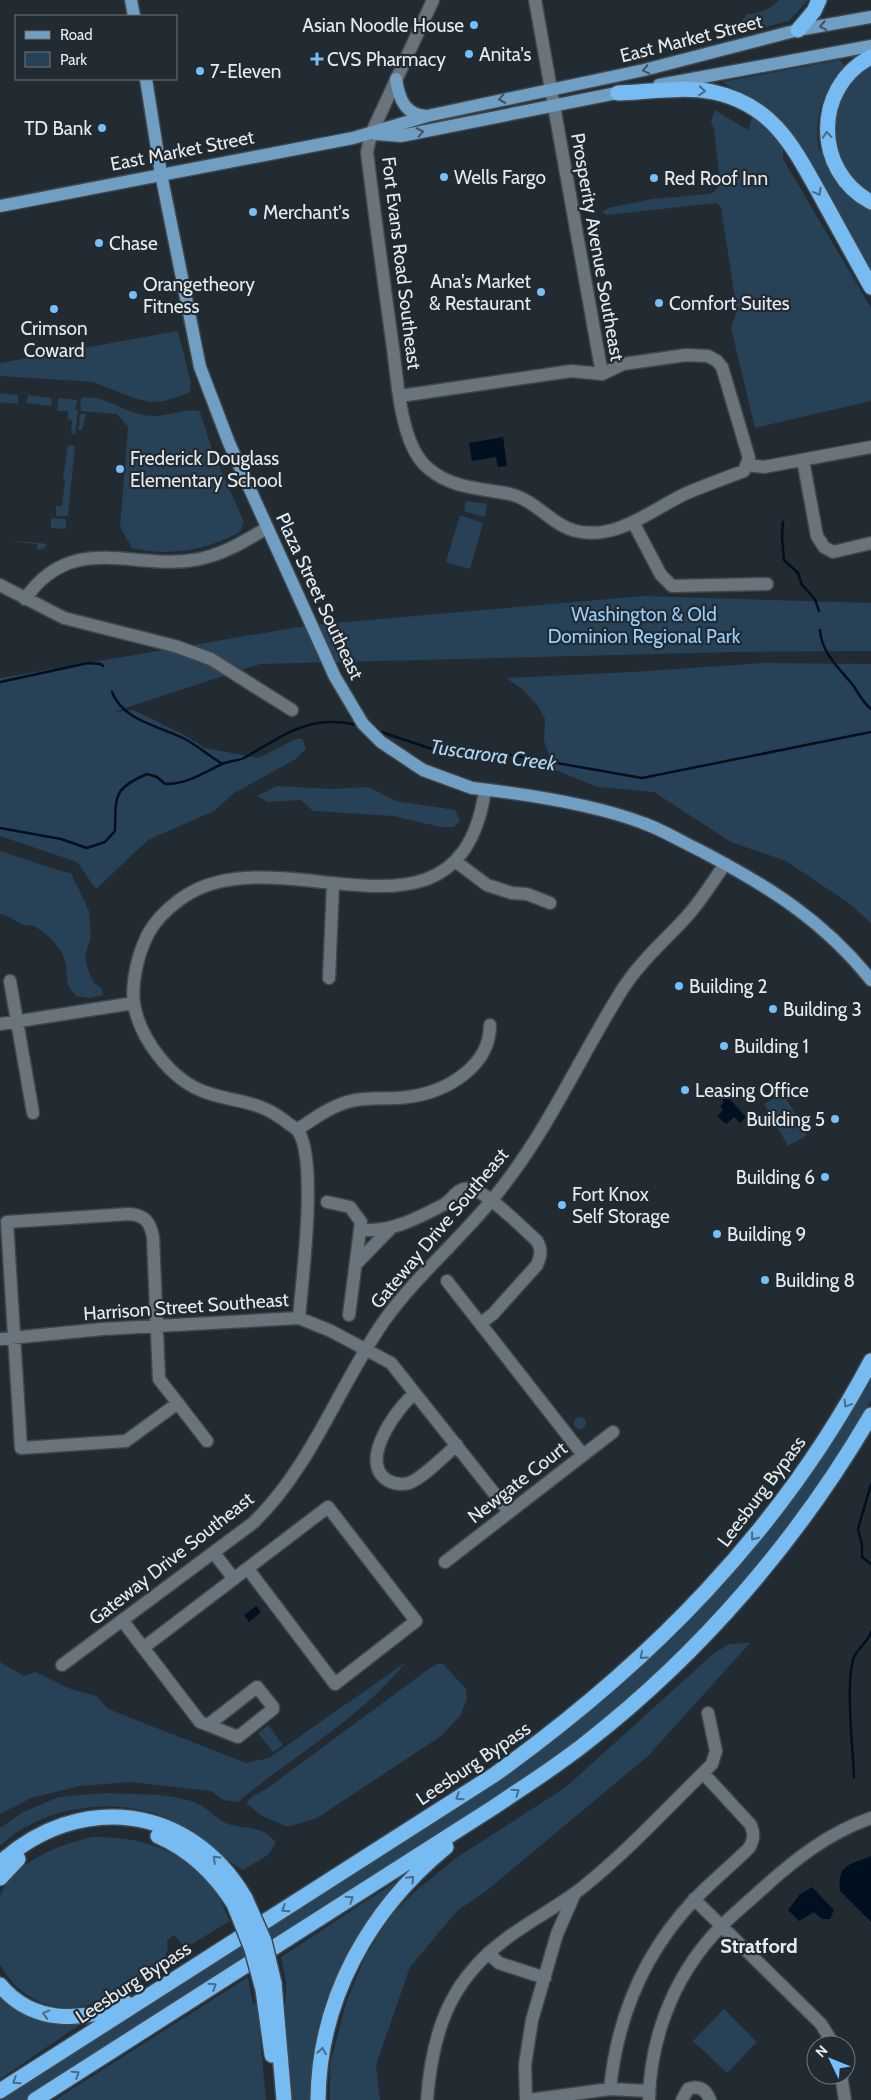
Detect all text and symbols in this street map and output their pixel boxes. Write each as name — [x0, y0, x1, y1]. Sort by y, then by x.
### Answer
street label: East Market Street — [618, 10, 765, 67]
place label: Asian Noodle House — [302, 14, 464, 37]
legend — [15, 15, 178, 80]
marker: Asian Noodle House — [468, 19, 480, 31]
one-way arrow — [819, 20, 827, 30]
text: Road — [60, 26, 93, 44]
place label: Anita's — [479, 43, 531, 66]
place label: CVS Pharmacy — [327, 48, 446, 71]
marker: Anita's — [463, 48, 475, 60]
text: Park — [60, 51, 87, 69]
marker: CVS Pharmacy — [311, 53, 323, 65]
place label: 7-Eleven — [210, 60, 281, 83]
one-way arrow — [641, 64, 650, 75]
marker: 7-Eleven — [194, 65, 206, 77]
one-way arrow — [698, 85, 706, 96]
one-way arrow — [498, 93, 507, 104]
place label: TD Bank — [24, 117, 92, 140]
marker: TD Bank — [96, 122, 108, 134]
street label: East Market Street — [108, 125, 257, 176]
one-way arrow — [415, 128, 424, 138]
street label: Prosperity Avenue Southeast — [566, 131, 629, 364]
one-way arrow — [822, 131, 833, 139]
street label: Fort Evans Road Southeast — [377, 155, 426, 371]
place label: Wells Fargo — [454, 166, 546, 189]
place label: Red Roof Inn — [664, 167, 768, 190]
marker: Wells Fargo — [438, 171, 450, 183]
marker: Red Roof Inn — [648, 172, 660, 184]
one-way arrow — [812, 186, 822, 195]
place label: Merchant's — [263, 201, 350, 224]
marker: Merchant's — [247, 206, 259, 218]
place label: Chase — [109, 232, 158, 255]
marker: Chase — [93, 237, 105, 249]
place label: Ana's Market & Restaurant — [429, 270, 532, 315]
place label: Orangetheory Fitness — [143, 273, 255, 318]
marker: Ana's Market & Restaurant — [535, 286, 547, 298]
marker: Orangetheory Fitness — [127, 289, 139, 301]
place label: Comfort Suites — [669, 292, 790, 315]
marker: Comfort Suites — [653, 297, 665, 309]
marker: Crimson Coward — [48, 303, 60, 315]
place label: Crimson Coward — [20, 317, 88, 362]
place label: Frederick Douglass Elementary School — [130, 447, 283, 492]
marker: Frederick Douglass Elementary School — [114, 463, 126, 475]
street label: Plaza Street Southeast — [271, 509, 368, 684]
park label: Washington & Old Dominion Regional Park — [548, 603, 741, 648]
water label: Tuscarora Creek — [428, 734, 559, 776]
place label: Building 2 — [689, 975, 768, 998]
marker: Building 2 — [673, 980, 685, 992]
place label: Building 3 — [783, 998, 862, 1021]
marker: Building 3 — [767, 1003, 779, 1015]
place label: Building 1 — [734, 1035, 809, 1058]
marker: Building 1 — [718, 1040, 730, 1052]
place label: Leasing Office — [695, 1079, 809, 1102]
marker: Leasing Office — [679, 1084, 691, 1096]
place label: Building 5 — [746, 1108, 825, 1131]
marker: Building 5 — [829, 1113, 841, 1125]
street label: Gateway Drive Southeast — [366, 1143, 514, 1313]
place label: Building 6 — [736, 1166, 815, 1189]
marker: Building 6 — [819, 1171, 831, 1183]
place label: Fort Knox Self Storage — [572, 1183, 670, 1228]
marker: Fort Knox Self Storage — [556, 1199, 568, 1211]
place label: Building 9 — [727, 1223, 806, 1246]
marker: Building 9 — [711, 1228, 723, 1240]
place label: Building 8 — [775, 1269, 855, 1292]
marker: Building 8 — [759, 1274, 771, 1286]
street label: Harrison Street Southeast — [82, 1288, 290, 1325]
one-way arrow — [843, 1398, 853, 1407]
street label: Leesburg Bypass — [712, 1431, 811, 1551]
street label: Newgate Court — [463, 1436, 572, 1528]
street label: Gateway Drive Southeast — [85, 1487, 259, 1630]
one-way arrow — [751, 1531, 759, 1540]
one-way arrow — [640, 1650, 649, 1659]
street label: Leesburg Bypass — [412, 1717, 535, 1810]
one-way arrow — [510, 1789, 520, 1798]
one-way arrow — [456, 1791, 465, 1801]
one-way arrow — [212, 1856, 221, 1865]
one-way arrow — [405, 1876, 414, 1885]
one-way arrow — [344, 1895, 353, 1905]
one-way arrow — [281, 1903, 291, 1912]
district label: Stratford — [720, 1934, 798, 1958]
street label: Leesburg Bypass — [71, 1937, 195, 2028]
one-way arrow — [207, 1983, 216, 1993]
one-way arrow — [43, 2010, 51, 2020]
north arrow — [806, 2035, 856, 2085]
text: N — [812, 2041, 831, 2061]
one-way arrow — [316, 2047, 326, 2056]
one-way arrow — [71, 2070, 80, 2080]
one-way arrow — [12, 2075, 21, 2085]

